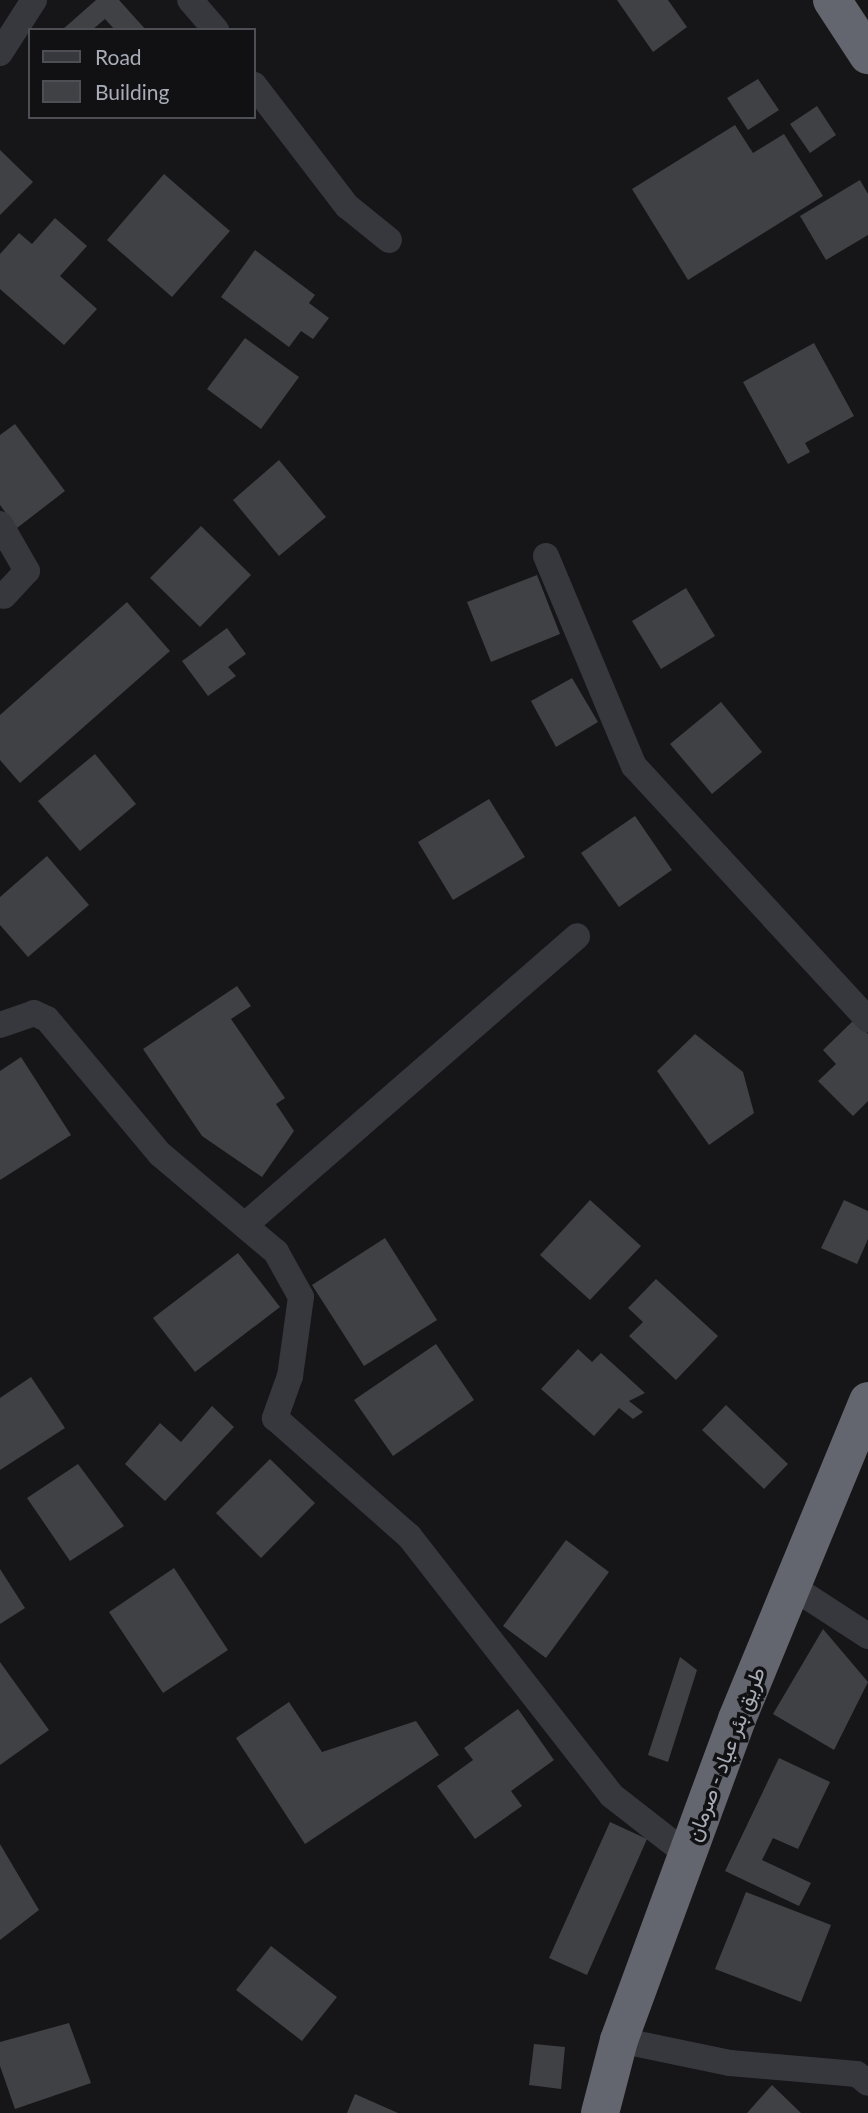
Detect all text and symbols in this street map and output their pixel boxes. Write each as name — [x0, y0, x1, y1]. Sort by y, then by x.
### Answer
legend — [28, 28, 256, 119]
text: Road — [95, 44, 142, 69]
text: Building — [95, 79, 170, 104]
street label: طريق بئر عياد - صرمان — [680, 1663, 770, 1845]

